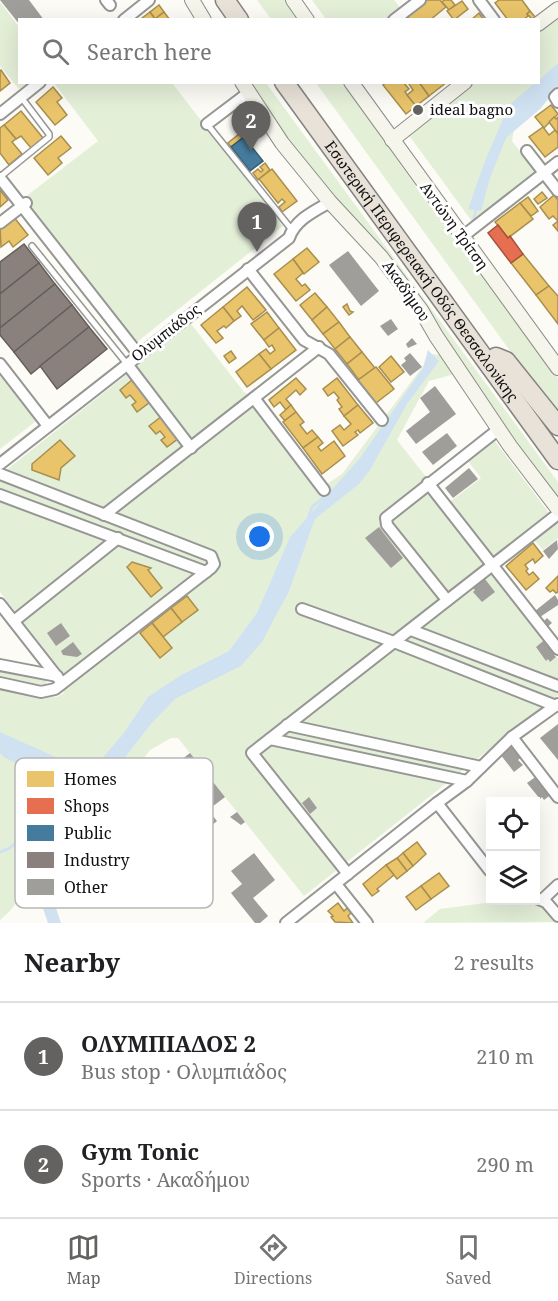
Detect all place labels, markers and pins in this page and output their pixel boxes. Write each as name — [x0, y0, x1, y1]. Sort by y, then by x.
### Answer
place label: ideal bagno — [430, 99, 513, 119]
pin: 2 — [232, 102, 270, 151]
marker: ideal bagno — [411, 103, 425, 117]
pin: 1 — [238, 202, 276, 252]

